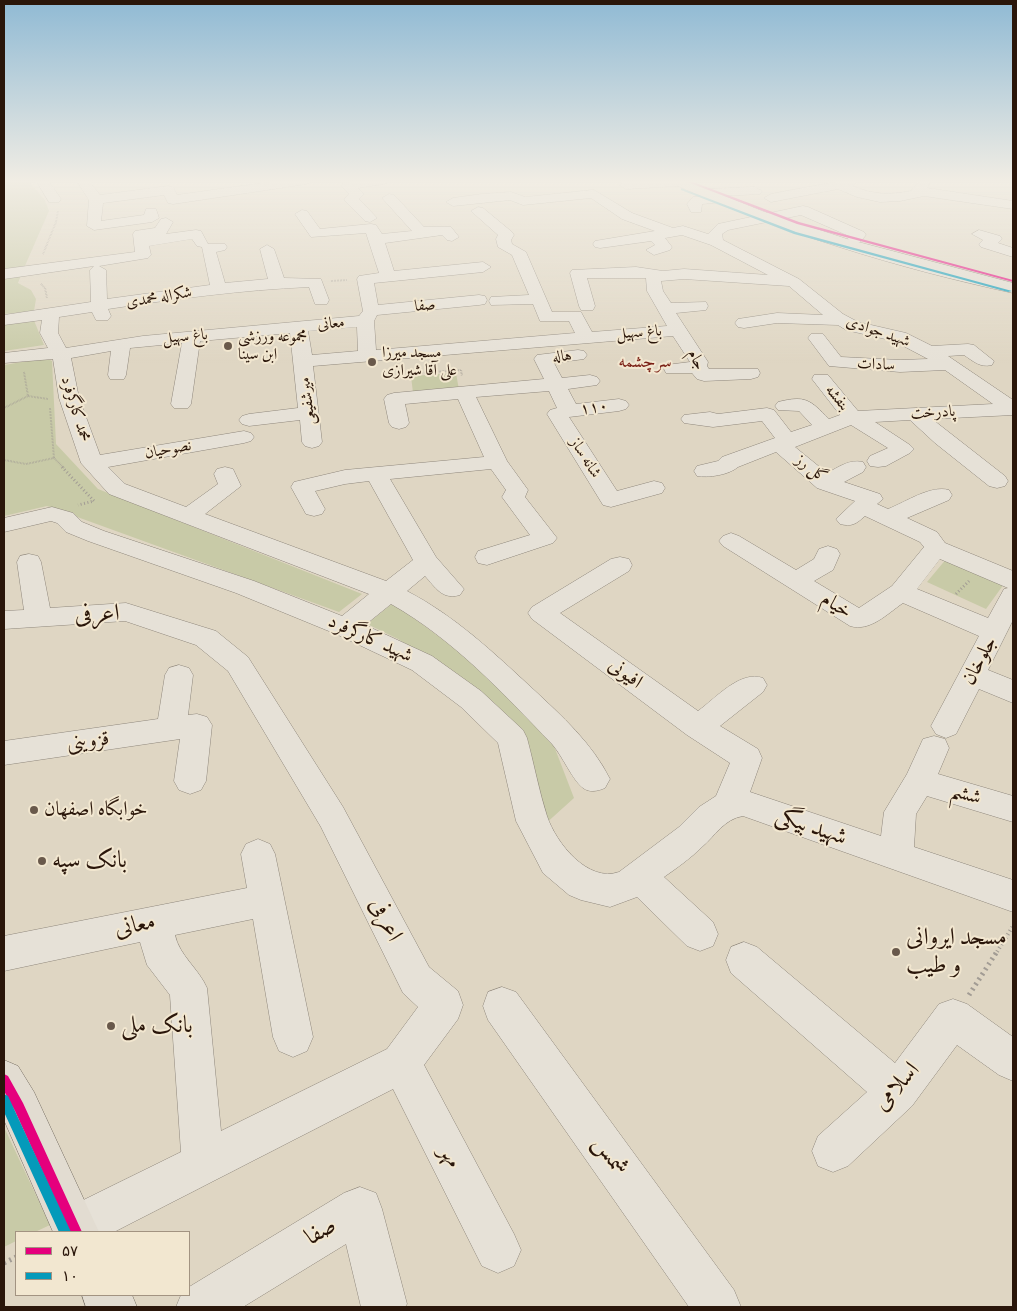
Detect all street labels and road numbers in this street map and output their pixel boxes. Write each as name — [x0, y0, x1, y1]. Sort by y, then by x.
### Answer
street label: شکراله محمدی — [125, 283, 193, 313]
street label: صفا — [414, 295, 436, 317]
street label: شهید جوادی — [843, 312, 913, 352]
street label: معانی — [316, 313, 346, 335]
street label: باغ سهیل — [616, 322, 662, 344]
street label: باغ سهیل — [161, 325, 209, 349]
street label: هاله — [551, 346, 573, 368]
street label: جام — [683, 346, 709, 374]
street label: سادات — [856, 354, 896, 376]
street label: محمد کارگرفرد — [56, 374, 94, 444]
street label: میرشفیعی — [296, 376, 320, 426]
street label: بنفشه — [821, 381, 853, 415]
street label: ۱۱۰ — [579, 397, 609, 419]
street label: پادرخت — [910, 402, 956, 424]
street label: شانه ساز — [565, 434, 605, 482]
street label: نصوحیان — [143, 436, 193, 464]
street label: گل رز — [791, 451, 831, 487]
street label: خیام — [816, 587, 856, 625]
street label: اعرفی — [74, 599, 120, 631]
street label: شهید کارگرفرد — [324, 610, 416, 668]
street label: جلوخان — [957, 633, 1003, 689]
street label: افیونی — [603, 654, 647, 694]
street label: قزوینی — [65, 727, 111, 757]
street label: ششم — [948, 779, 984, 811]
street label: شهید بیگی — [771, 801, 851, 853]
street label: اعرفی — [362, 893, 408, 947]
street label: معانی — [112, 908, 158, 944]
street label: اسلامی — [868, 1057, 926, 1117]
street label: شمس — [586, 1130, 634, 1182]
street label: مهر — [432, 1141, 468, 1173]
street label: صفا — [300, 1211, 342, 1253]

